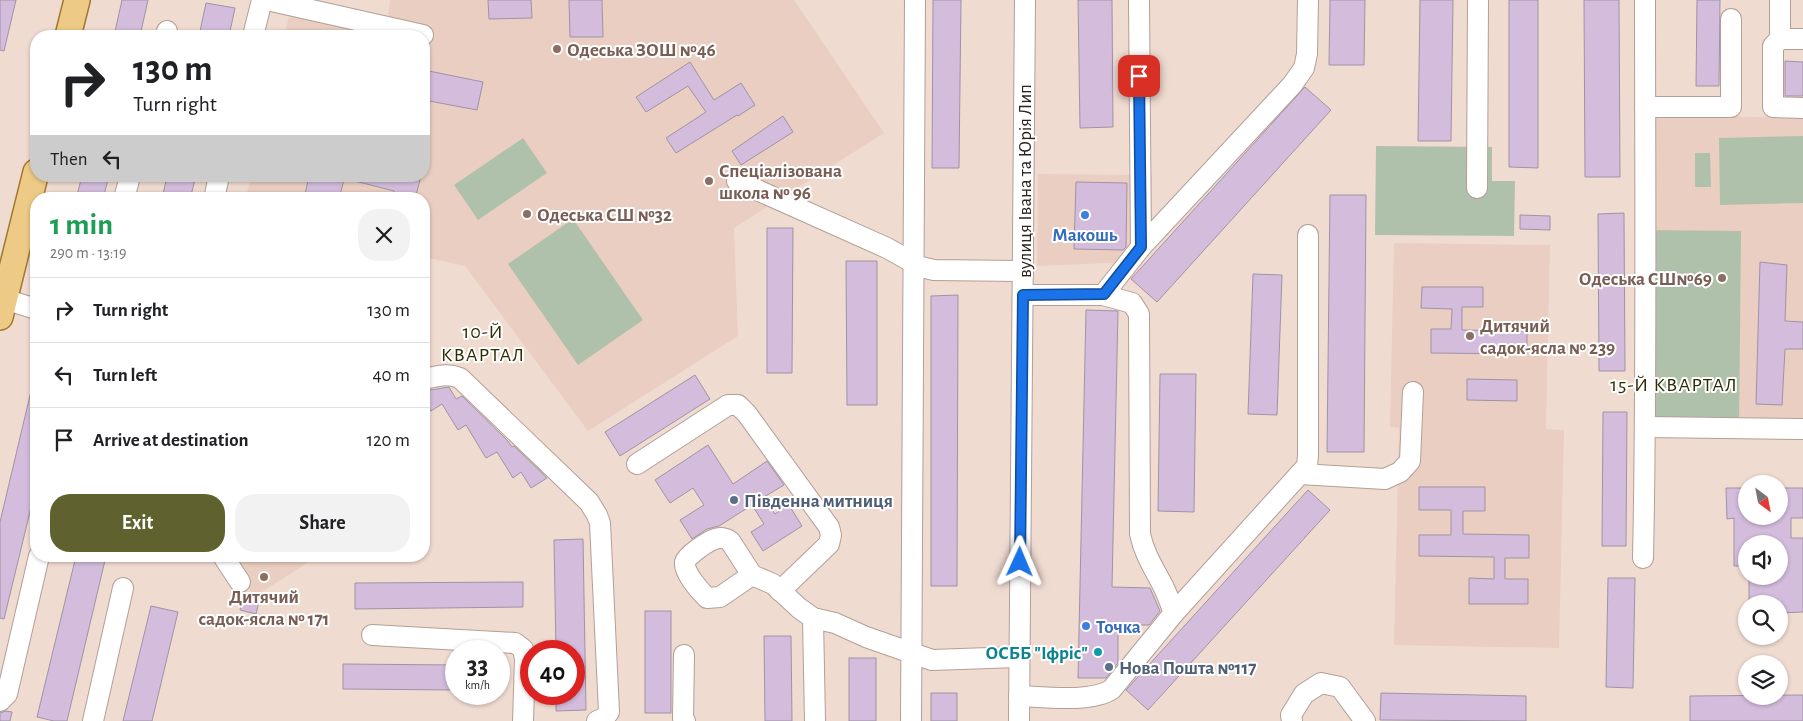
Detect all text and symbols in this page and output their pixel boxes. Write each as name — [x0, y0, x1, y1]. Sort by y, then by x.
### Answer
place label: Одеська ЗОШ №46 — [567, 41, 716, 60]
marker: Одеська ЗОШ №46 — [551, 43, 563, 55]
icon: right — [50, 50, 115, 115]
text: 130 m — [133, 52, 212, 87]
pin — [1118, 55, 1160, 97]
icon: arrive — [1125, 62, 1153, 90]
street label: вулиця Івана та Юрія Лип — [1016, 84, 1035, 278]
text: Turn right — [133, 93, 217, 115]
icon: left — [98, 145, 126, 173]
text: Then — [50, 150, 88, 169]
place label: Спеціалізована школа № 96 — [719, 162, 842, 203]
marker: Спеціалізована школа № 96 — [703, 175, 715, 187]
place label: Одеська СШ №32 — [537, 206, 672, 225]
marker: Одеська СШ №32 — [521, 208, 533, 220]
button: close — [358, 209, 410, 261]
marker: Макошь — [1079, 209, 1091, 221]
text: 1 min — [50, 210, 113, 240]
place label: Макошь — [1052, 226, 1118, 245]
text: 290 m · 13:19 — [50, 245, 126, 261]
place label: Одеська СШ№69 — [1579, 270, 1712, 289]
marker: Одеська СШ№69 — [1716, 272, 1728, 284]
icon: right — [50, 296, 78, 324]
text: Turn right — [93, 301, 168, 320]
text: 130 m — [367, 301, 410, 320]
place label: Дитячий садок-ясла № 239 — [1480, 317, 1615, 358]
district label: 10-Й КВАРТАЛ — [441, 322, 525, 365]
marker: Дитячий садок-ясла № 239 — [1464, 330, 1476, 342]
icon: left — [50, 361, 78, 389]
text: Turn left — [93, 366, 157, 385]
text: 40 m — [372, 366, 410, 385]
district label: 15-Й КВАРТАЛ — [1610, 375, 1738, 395]
icon: arrive — [50, 426, 78, 454]
text: Arrive at destination — [93, 431, 249, 450]
text: 120 m — [366, 431, 410, 450]
north arrow — [1738, 475, 1788, 525]
map controls — [1738, 475, 1788, 705]
place label: Південна митниця — [744, 492, 893, 511]
button: Exit — [50, 494, 225, 552]
button: Share — [235, 494, 410, 552]
marker: Південна митниця — [728, 494, 740, 506]
position arrow — [993, 535, 1045, 587]
button: sound — [1738, 535, 1788, 585]
marker: Дитячий садок-ясла № 171 — [258, 571, 270, 583]
place label: Дитячий садок-ясла № 171 — [199, 588, 329, 629]
button: search — [1738, 595, 1788, 645]
place label: Точка — [1096, 618, 1141, 637]
marker: Точка — [1080, 620, 1092, 632]
speed limit sign: 40 — [520, 640, 585, 705]
place label: ОСББ "Іфріс" — [985, 644, 1088, 663]
marker: ОСББ "Іфріс" — [1092, 646, 1104, 658]
text: 33 — [467, 654, 488, 679]
button: layers — [1738, 655, 1788, 705]
place label: Нова Пошта №117 — [1119, 659, 1256, 678]
marker: Нова Пошта №117 — [1103, 661, 1115, 673]
text: km/h — [465, 679, 490, 691]

